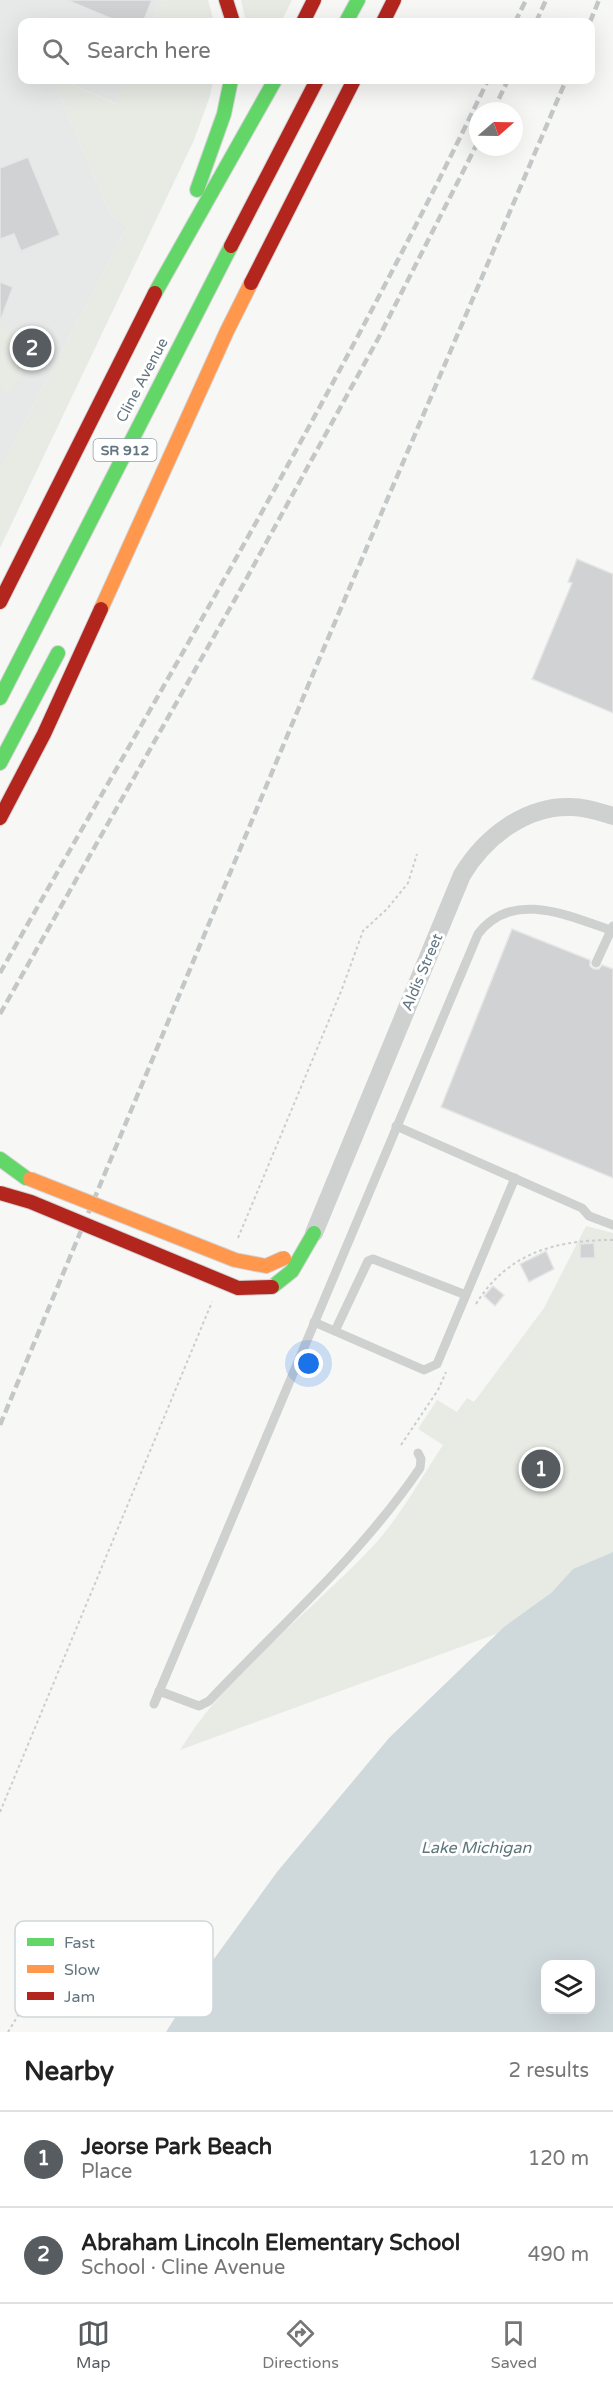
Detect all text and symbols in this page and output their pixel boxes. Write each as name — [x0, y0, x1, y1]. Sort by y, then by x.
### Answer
search box — [18, 18, 595, 84]
icon: search — [39, 35, 72, 68]
text: Search here — [87, 38, 211, 64]
north arrow — [469, 102, 523, 156]
pin: 2 — [12, 326, 51, 370]
street label: Cline Avenue — [112, 335, 172, 425]
road number: SR 912 — [94, 439, 156, 461]
street label: Aldis Street — [398, 930, 446, 1013]
your location — [294, 1349, 323, 1378]
pin: 1 — [522, 1446, 560, 1492]
water label: Lake Michigan — [421, 1838, 532, 1858]
legend — [15, 1921, 213, 2017]
text: Fast — [64, 1933, 95, 1953]
text: Slow — [64, 1960, 100, 1980]
map controls — [541, 1960, 595, 2014]
button: layers — [541, 1960, 595, 2014]
text: Jam — [64, 1987, 95, 2007]
text: Nearby — [24, 2056, 114, 2087]
text: 2 results — [509, 2059, 589, 2083]
text: Jeorse Park Beach — [81, 2134, 272, 2160]
text: 1 — [37, 2147, 50, 2171]
text: 120 m — [528, 2147, 589, 2171]
text: Place — [81, 2160, 132, 2184]
text: Abraham Lincoln Elementary School — [81, 2230, 460, 2256]
text: 2 — [37, 2243, 50, 2267]
text: 490 m — [528, 2243, 589, 2267]
text: School · Cline Avenue — [81, 2256, 285, 2280]
tab: Map — [76, 2317, 110, 2373]
tab: Directions — [262, 2317, 339, 2373]
tab: Saved — [491, 2317, 537, 2373]

